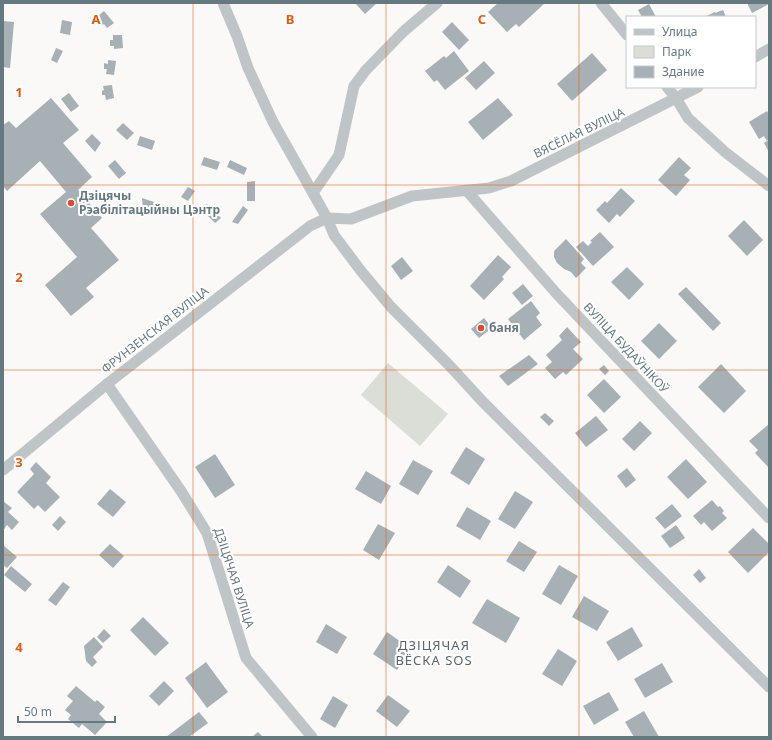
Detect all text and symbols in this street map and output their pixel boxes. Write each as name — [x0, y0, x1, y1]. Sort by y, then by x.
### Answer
text: A — [92, 10, 101, 28]
text: B — [286, 10, 294, 28]
text: C — [478, 10, 486, 28]
legend — [626, 16, 756, 88]
text: Улица — [662, 23, 697, 40]
text: Парк — [662, 43, 692, 60]
text: Здание — [662, 63, 705, 80]
text: 1 — [15, 83, 23, 101]
street label: ВЯСЁЛАЯ ВУЛІЦА — [531, 103, 627, 162]
place label: Дзіцячы Рэабілітацыйны Цэнтр — [79, 187, 220, 218]
marker: Дзіцячы Рэабілітацыйны Цэнтр — [66, 198, 76, 208]
text: 2 — [15, 268, 23, 286]
street label: ФРУНЗЕНСКАЯ ВУЛІЦА — [98, 282, 212, 377]
street label: ВУЛІЦА БУДАЎНІКОЎ — [580, 299, 673, 397]
place label: баня — [489, 319, 519, 336]
marker: баня — [476, 323, 486, 333]
text: 3 — [15, 453, 23, 471]
street label: ДЗІЦЯЧАЯ ВУЛІЦА — [210, 525, 259, 631]
district label: ДЗІЦЯЧАЯ ВЁСКА SOS — [395, 636, 473, 669]
text: 4 — [15, 638, 23, 656]
scale bar — [18, 698, 115, 724]
text: 50 m — [24, 703, 52, 720]

